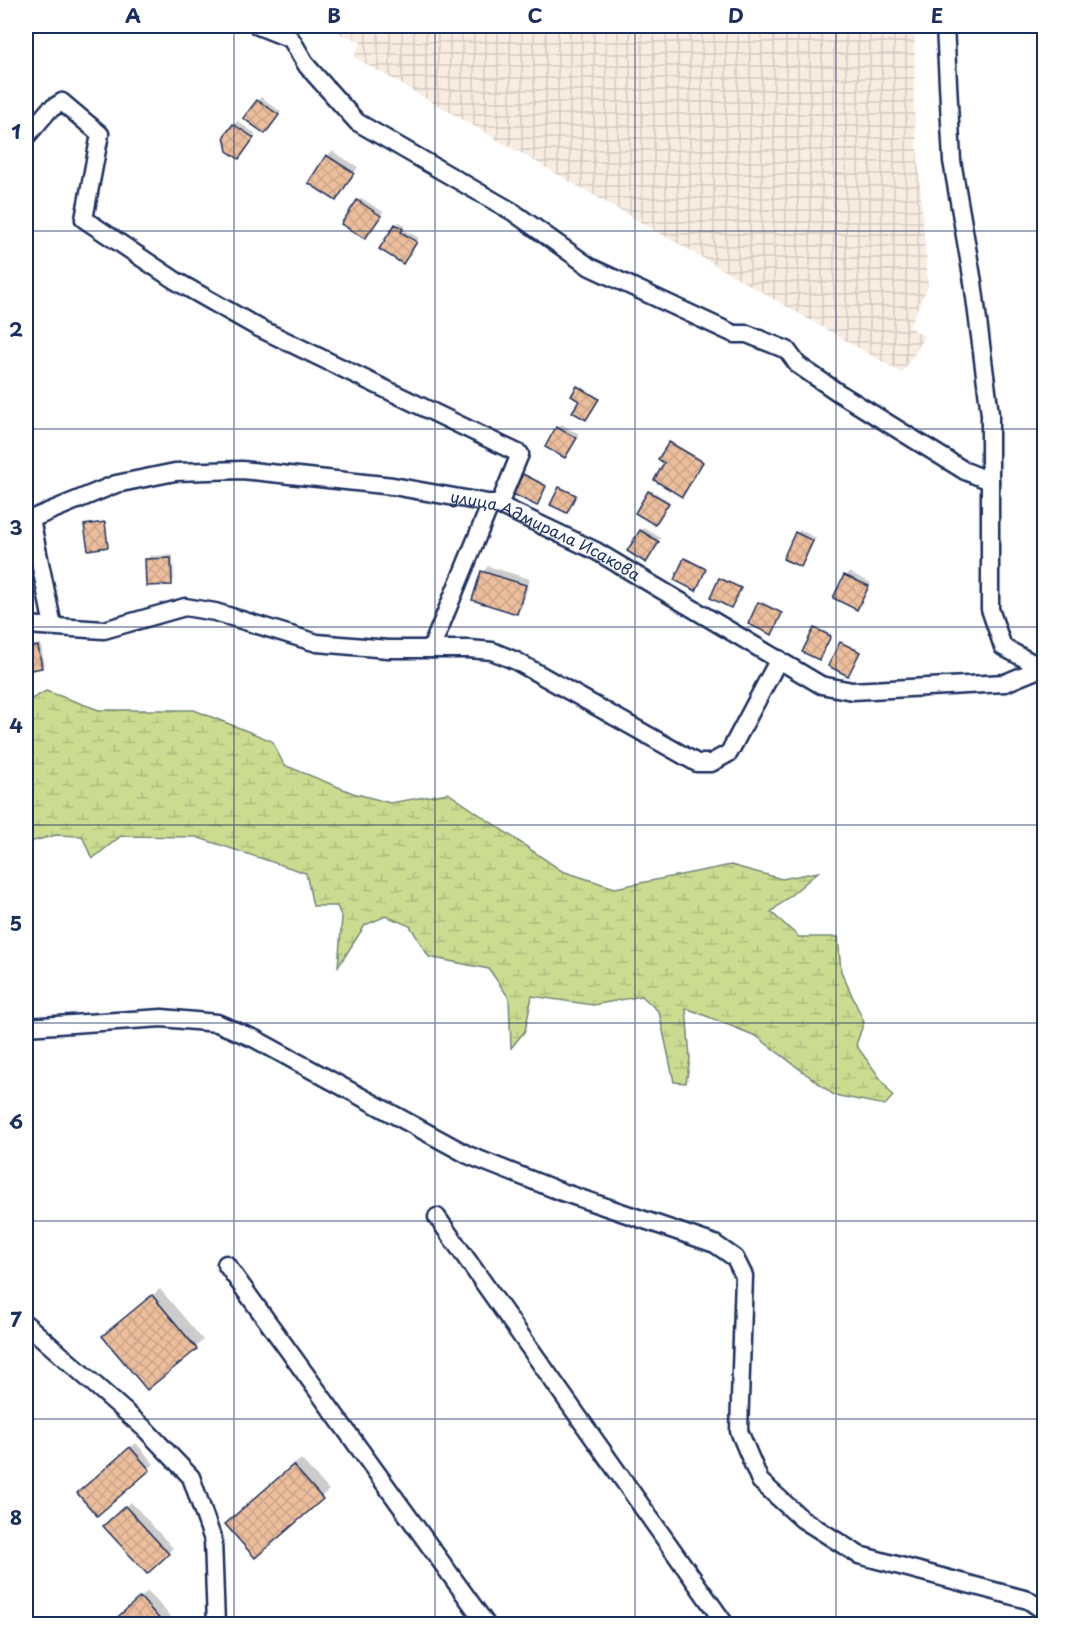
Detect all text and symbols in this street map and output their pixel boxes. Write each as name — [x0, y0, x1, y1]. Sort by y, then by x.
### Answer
text: A — [125, 0, 141, 30]
text: B — [327, 0, 341, 30]
text: C — [527, 0, 543, 30]
text: D — [728, 0, 744, 30]
text: E — [931, 0, 943, 30]
text: 1 — [11, 116, 21, 146]
text: 2 — [9, 314, 23, 344]
street label: улица Адмирала Исакова — [449, 484, 645, 586]
text: 3 — [9, 512, 23, 542]
text: 4 — [9, 710, 23, 740]
text: 5 — [10, 908, 22, 938]
text: 6 — [9, 1106, 23, 1136]
text: 7 — [10, 1304, 22, 1334]
text: 8 — [10, 1502, 22, 1532]

